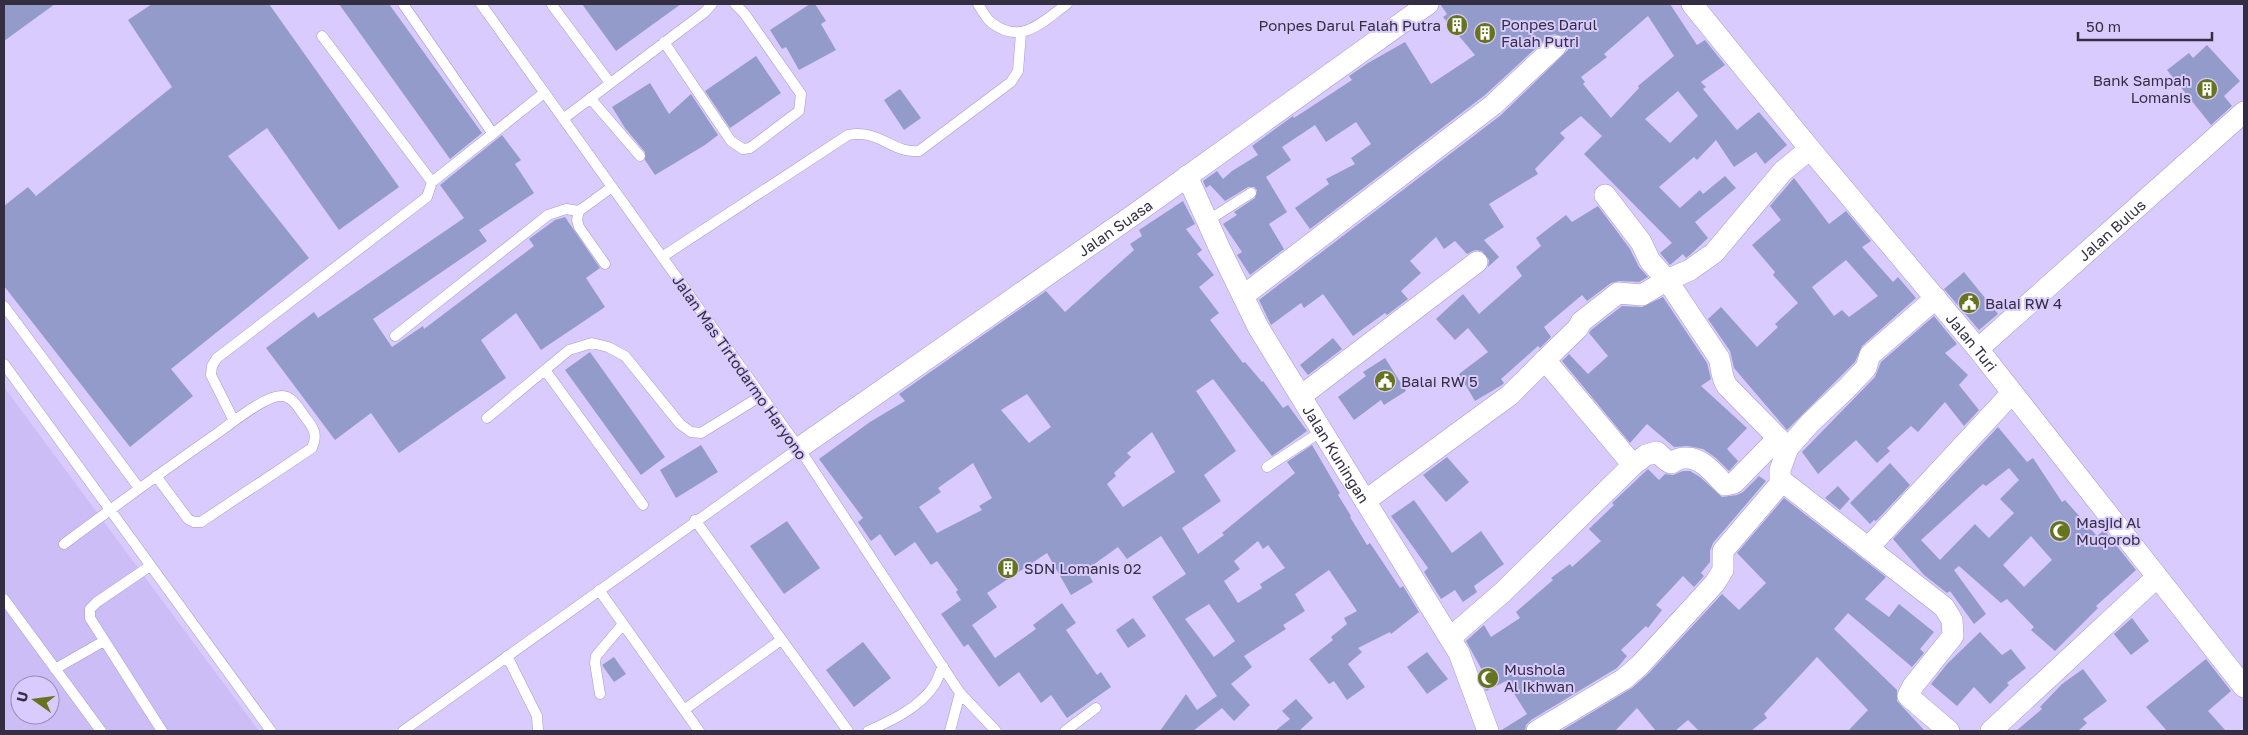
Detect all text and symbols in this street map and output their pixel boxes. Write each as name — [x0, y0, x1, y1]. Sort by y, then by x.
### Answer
scale bar — [2078, 10, 2212, 42]
building icon: Ponpes Darul Falah Putra — [1445, 13, 1469, 37]
place label: Ponpes Darul Falah Putri — [1501, 15, 1597, 50]
place label: Ponpes Darul Falah Putra — [1259, 16, 1441, 34]
text: 50 m — [2086, 17, 2121, 35]
building icon: Ponpes Darul Falah Putri — [1473, 21, 1497, 45]
place label: Bank Sampah Lomanis — [2093, 71, 2191, 106]
building icon: Bank Sampah Lomanis — [2195, 77, 2219, 101]
street label: Jalan Bulus — [2074, 195, 2149, 265]
street label: Jalan Suasa — [1074, 196, 1156, 260]
street label: Jalan Mas Tirtodarmo Haryono — [669, 271, 811, 463]
public building icon: Balai RW 4 — [1957, 291, 1981, 315]
place label: Balai RW 4 — [1985, 294, 2062, 312]
street label: Jalan Turi — [1943, 309, 2001, 375]
public building icon: Balai RW 5 — [1373, 369, 1397, 393]
place label: Balai RW 5 — [1401, 372, 1478, 390]
street label: Jalan Kuningan — [1299, 402, 1373, 506]
place label: Masjid Al Muqorob — [2076, 513, 2141, 548]
mosque icon: Masjid Al Muqorob — [2048, 519, 2072, 543]
building icon: SDN Lomanis 02 — [996, 556, 1020, 580]
place label: SDN Lomanis 02 — [1024, 559, 1141, 577]
place label: Mushola Al Ikhwan — [1504, 660, 1574, 695]
mosque icon: Mushola Al Ikhwan — [1476, 666, 1500, 690]
north arrow — [10, 675, 60, 725]
text: U — [12, 690, 31, 704]

